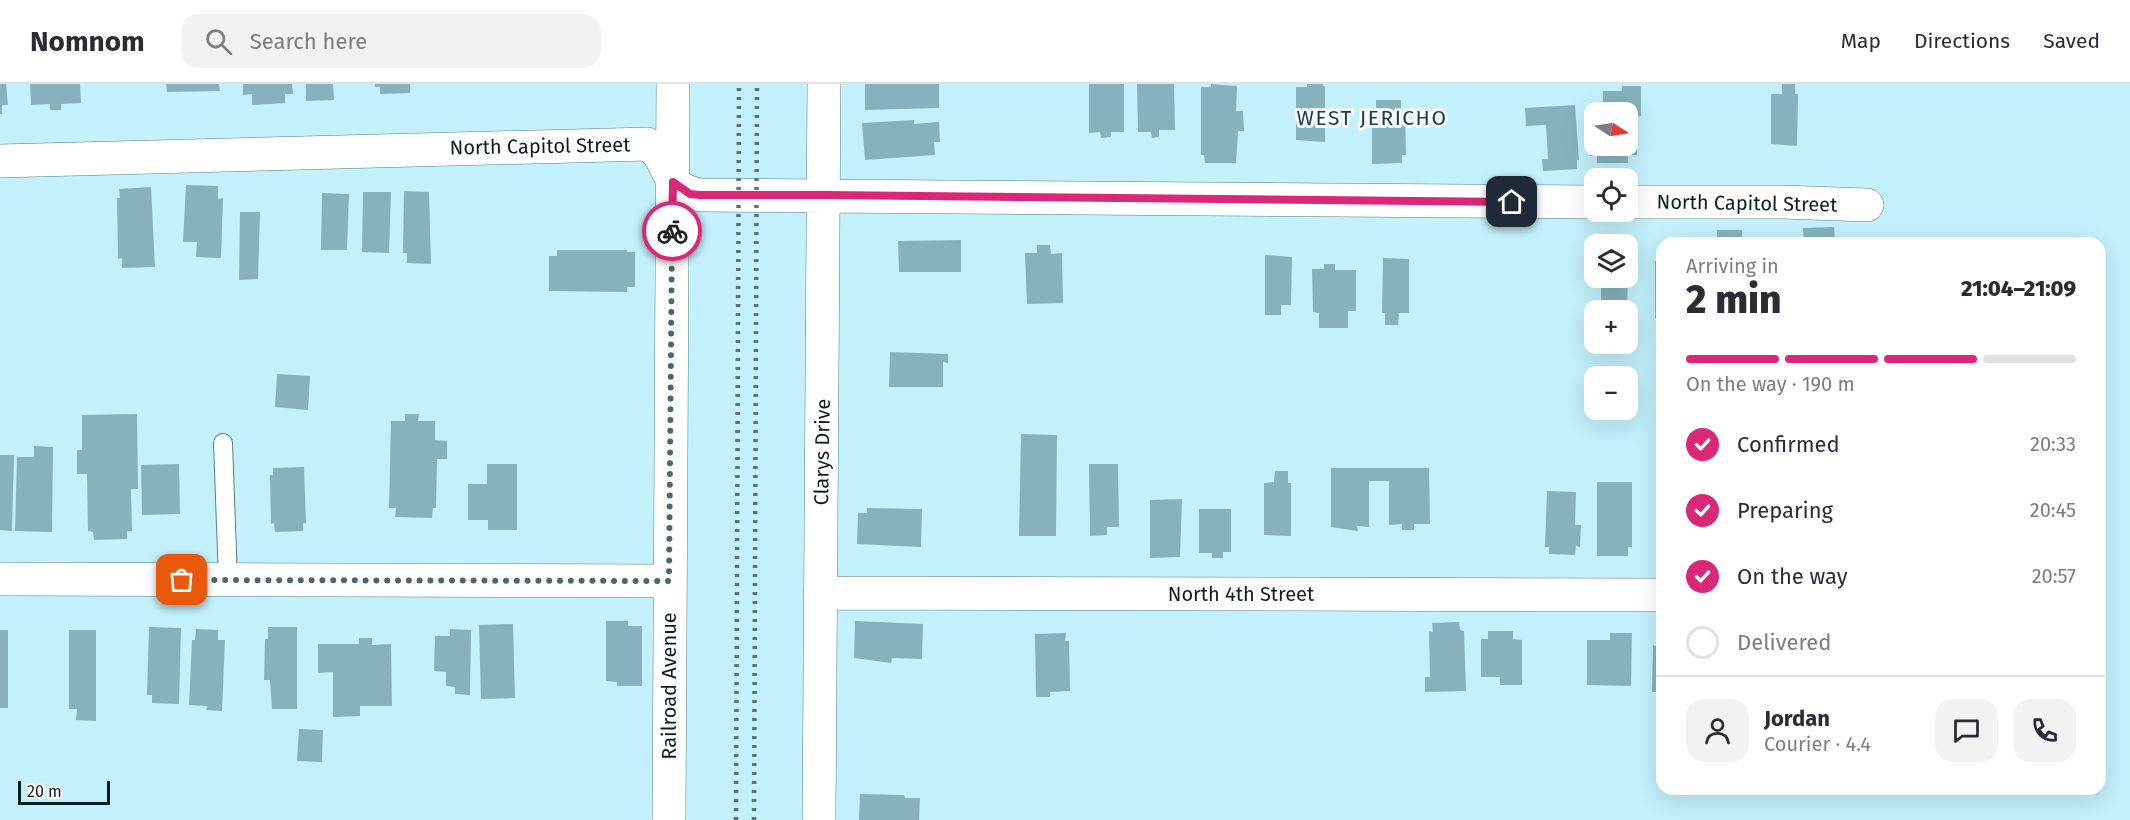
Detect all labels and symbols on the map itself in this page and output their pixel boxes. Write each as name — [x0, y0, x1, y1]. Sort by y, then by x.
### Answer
north arrow — [1584, 102, 1638, 156]
district label: WEST JERICHO — [1297, 105, 1447, 131]
street label: North Capitol Street — [449, 132, 631, 160]
pin — [1486, 176, 1537, 227]
street label: North Capitol Street — [1656, 189, 1838, 217]
courier — [642, 201, 702, 261]
street label: Clarys Drive — [809, 398, 835, 506]
pin — [156, 554, 207, 605]
street label: North 4th Street — [1168, 582, 1315, 606]
street label: Railroad Avenue — [657, 612, 681, 760]
scale bar — [18, 778, 110, 806]

